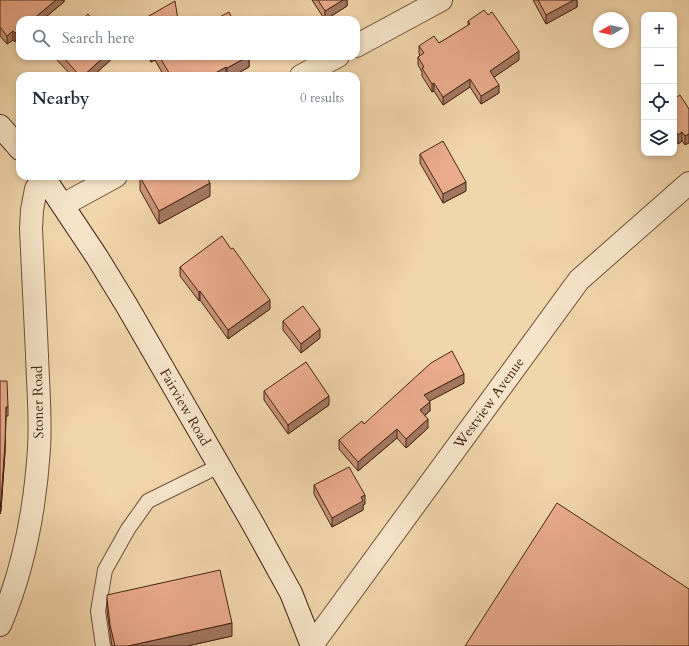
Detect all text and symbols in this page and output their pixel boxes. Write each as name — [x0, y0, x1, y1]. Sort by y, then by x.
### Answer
north arrow — [593, 12, 629, 48]
map controls — [641, 12, 677, 156]
button: + — [641, 12, 677, 48]
search box — [16, 16, 360, 60]
icon: search — [30, 27, 52, 49]
text: Search here — [62, 28, 135, 48]
button: − — [641, 48, 677, 84]
button: locate — [641, 84, 677, 120]
text: Nearby — [32, 87, 89, 110]
text: 0 results — [300, 89, 344, 107]
button: layers — [641, 120, 677, 156]
street label: Westview Avenue — [449, 353, 529, 453]
street label: Stoner Road — [28, 365, 48, 439]
street label: Fairview Road — [155, 365, 215, 450]

